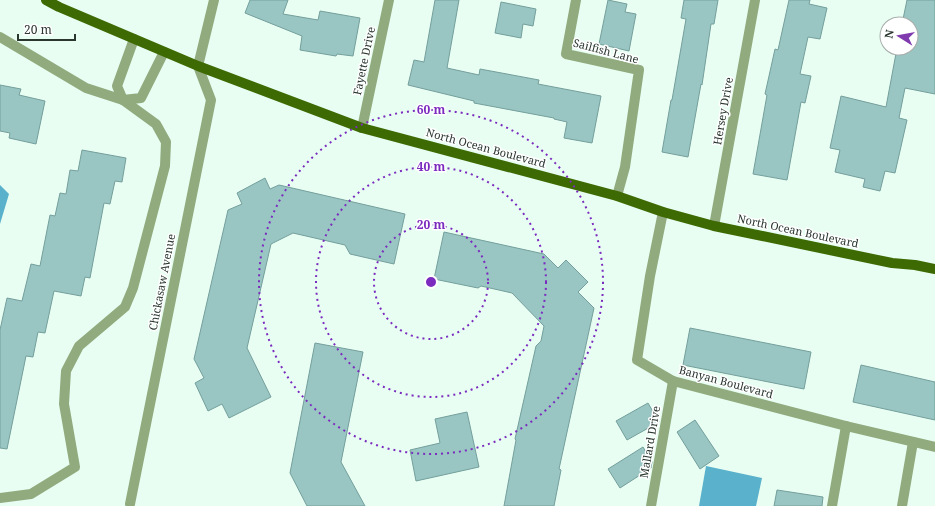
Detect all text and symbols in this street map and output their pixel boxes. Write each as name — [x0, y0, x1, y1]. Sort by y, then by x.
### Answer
scale bar — [18, 16, 75, 42]
north arrow — [879, 16, 919, 56]
text: 20 m — [24, 21, 52, 38]
street label: Fayette Drive — [349, 25, 378, 96]
text: N — [881, 28, 897, 40]
street label: Sailfish Lane — [572, 35, 641, 66]
street label: Hersey Drive — [709, 76, 736, 146]
text: 60 m — [417, 101, 445, 118]
street label: North Ocean Boulevard — [425, 124, 548, 171]
text: 40 m — [417, 158, 445, 175]
street label: North Ocean Boulevard — [736, 210, 860, 251]
text: 20 m — [417, 216, 445, 233]
street label: Chickasaw Avenue — [145, 232, 178, 331]
centre of rings — [424, 275, 438, 289]
street label: Banyan Boulevard — [677, 362, 775, 401]
street label: Mallard Drive — [636, 404, 663, 479]

